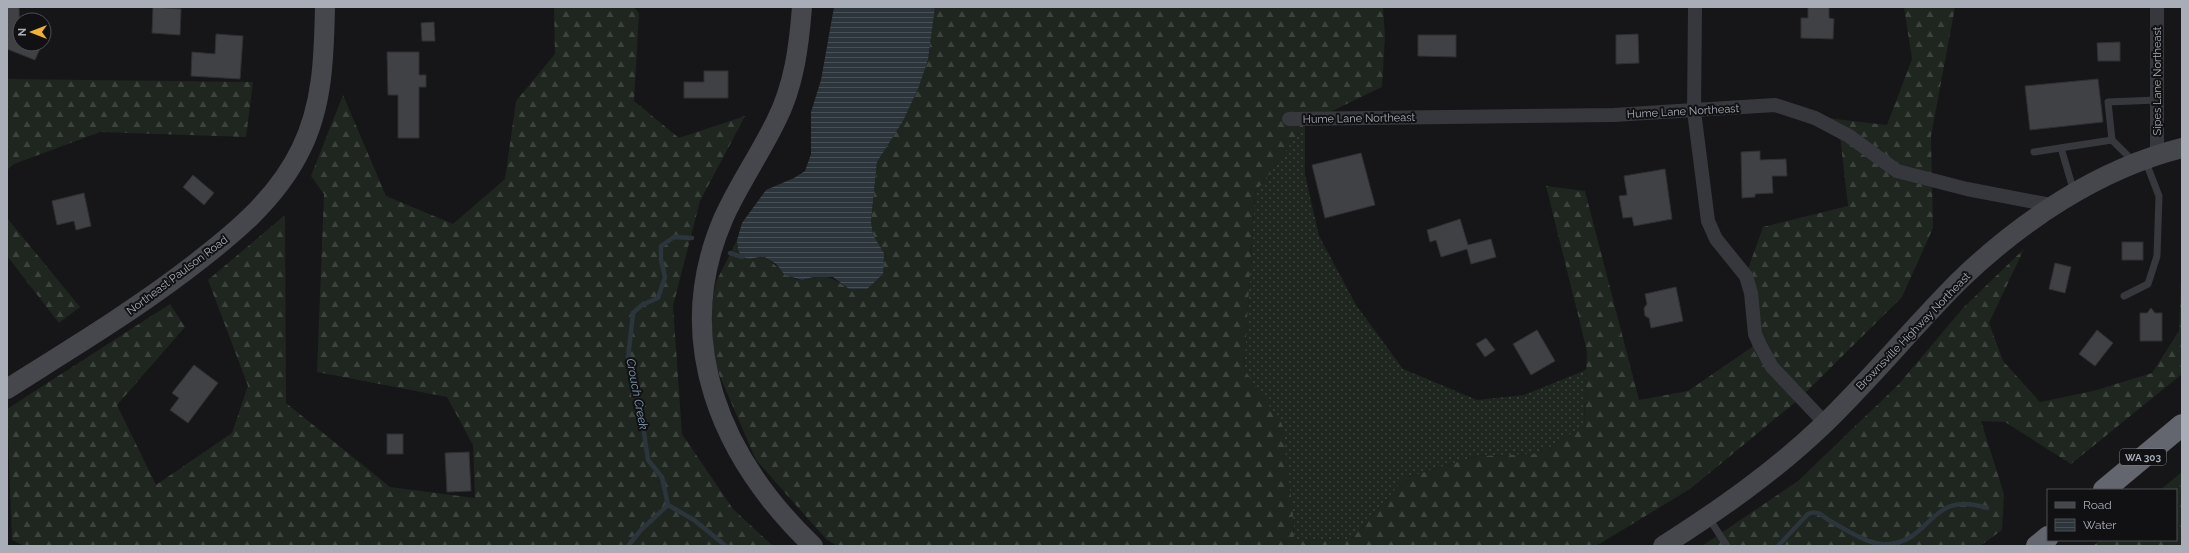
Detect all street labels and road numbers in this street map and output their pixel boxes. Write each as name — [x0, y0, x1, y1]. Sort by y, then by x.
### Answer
street label: Sipes Lane Northeast — [2151, 26, 2164, 135]
street label: Hume Lane Northeast — [1627, 102, 1740, 121]
street label: Hume Lane Northeast — [1303, 111, 1416, 126]
street label: Northeast Paulson Road — [124, 233, 230, 318]
street label: Brownsville Highway Northeast — [1854, 270, 1973, 393]
road number: WA 303 — [2120, 449, 2166, 465]

